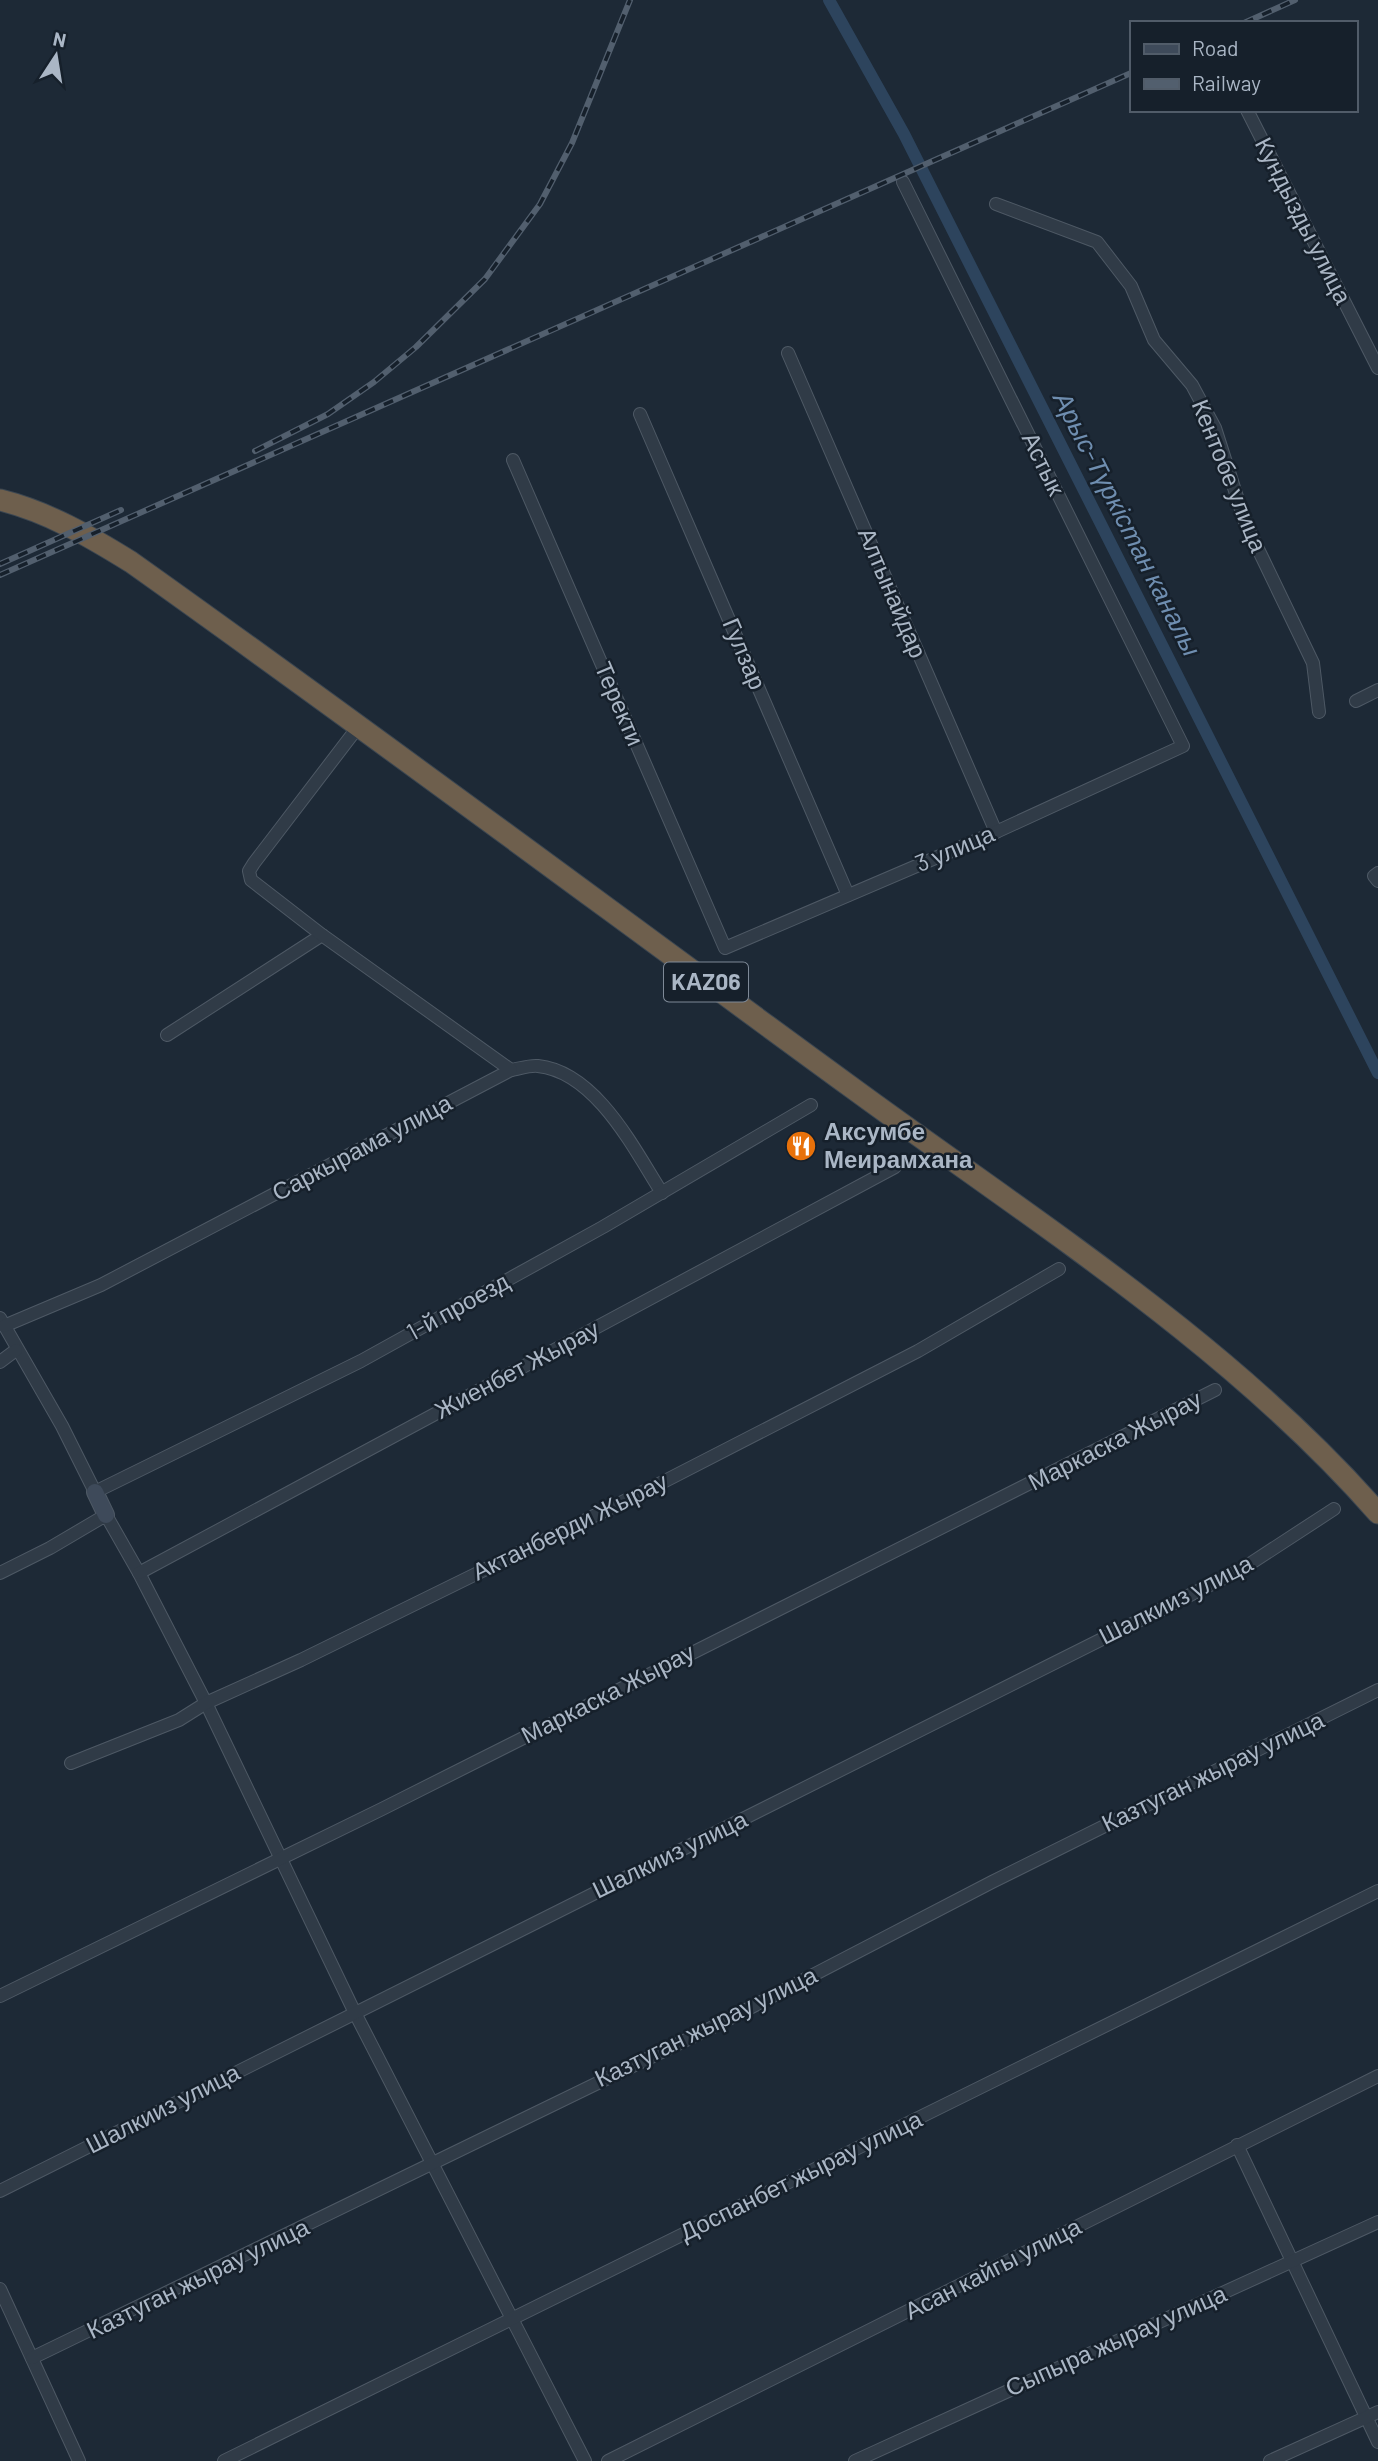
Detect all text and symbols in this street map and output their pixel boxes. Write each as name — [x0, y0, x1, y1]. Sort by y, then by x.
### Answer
north arrow — [21, 21, 91, 91]
legend — [1130, 21, 1357, 112]
text: N — [51, 26, 68, 51]
text: Road — [1192, 35, 1238, 60]
text: Railway — [1192, 70, 1261, 95]
street label: Кундызды улица — [1250, 132, 1359, 309]
water label: Арыс-Түркістан каналы — [1047, 384, 1209, 661]
street label: Кентобе улица — [1187, 395, 1274, 557]
street label: Астык — [1017, 427, 1072, 500]
street label: Алтынайдар — [853, 523, 934, 662]
street label: Гулзар — [717, 613, 773, 693]
street label: Теректи — [590, 657, 651, 750]
street label: 3 улица — [910, 818, 999, 877]
road number: KАZ06 — [664, 962, 748, 1001]
street label: Саркырама улица — [266, 1087, 457, 1206]
place label: Аксумбе Меирамхана — [824, 1116, 973, 1173]
restaurant icon: Аксумбе Меирамхана — [784, 1129, 818, 1163]
street label: 1-й проезд — [401, 1266, 514, 1346]
street label: Жиенбет Жырау — [429, 1313, 603, 1424]
street label: Маркаска Жырау — [1023, 1384, 1206, 1496]
street label: Актанберди Жырау — [467, 1466, 672, 1586]
street label: Шалкииз улица — [1094, 1547, 1258, 1650]
street label: Маркаска Жырау — [516, 1637, 699, 1749]
street label: Казтуган жырау улица — [1097, 1704, 1329, 1837]
street label: Шалкииз улица — [587, 1803, 752, 1904]
street label: Казтуган жырау улица — [590, 1959, 822, 2092]
street label: Шалкииз улица — [81, 2056, 245, 2159]
street label: Доспанбет жырау улица — [675, 2103, 927, 2246]
street label: Асан кайгы улица — [899, 2210, 1086, 2325]
street label: Казтуган жырау улица — [82, 2211, 314, 2344]
street label: Сыпыра жырау улица — [1000, 2278, 1231, 2401]

